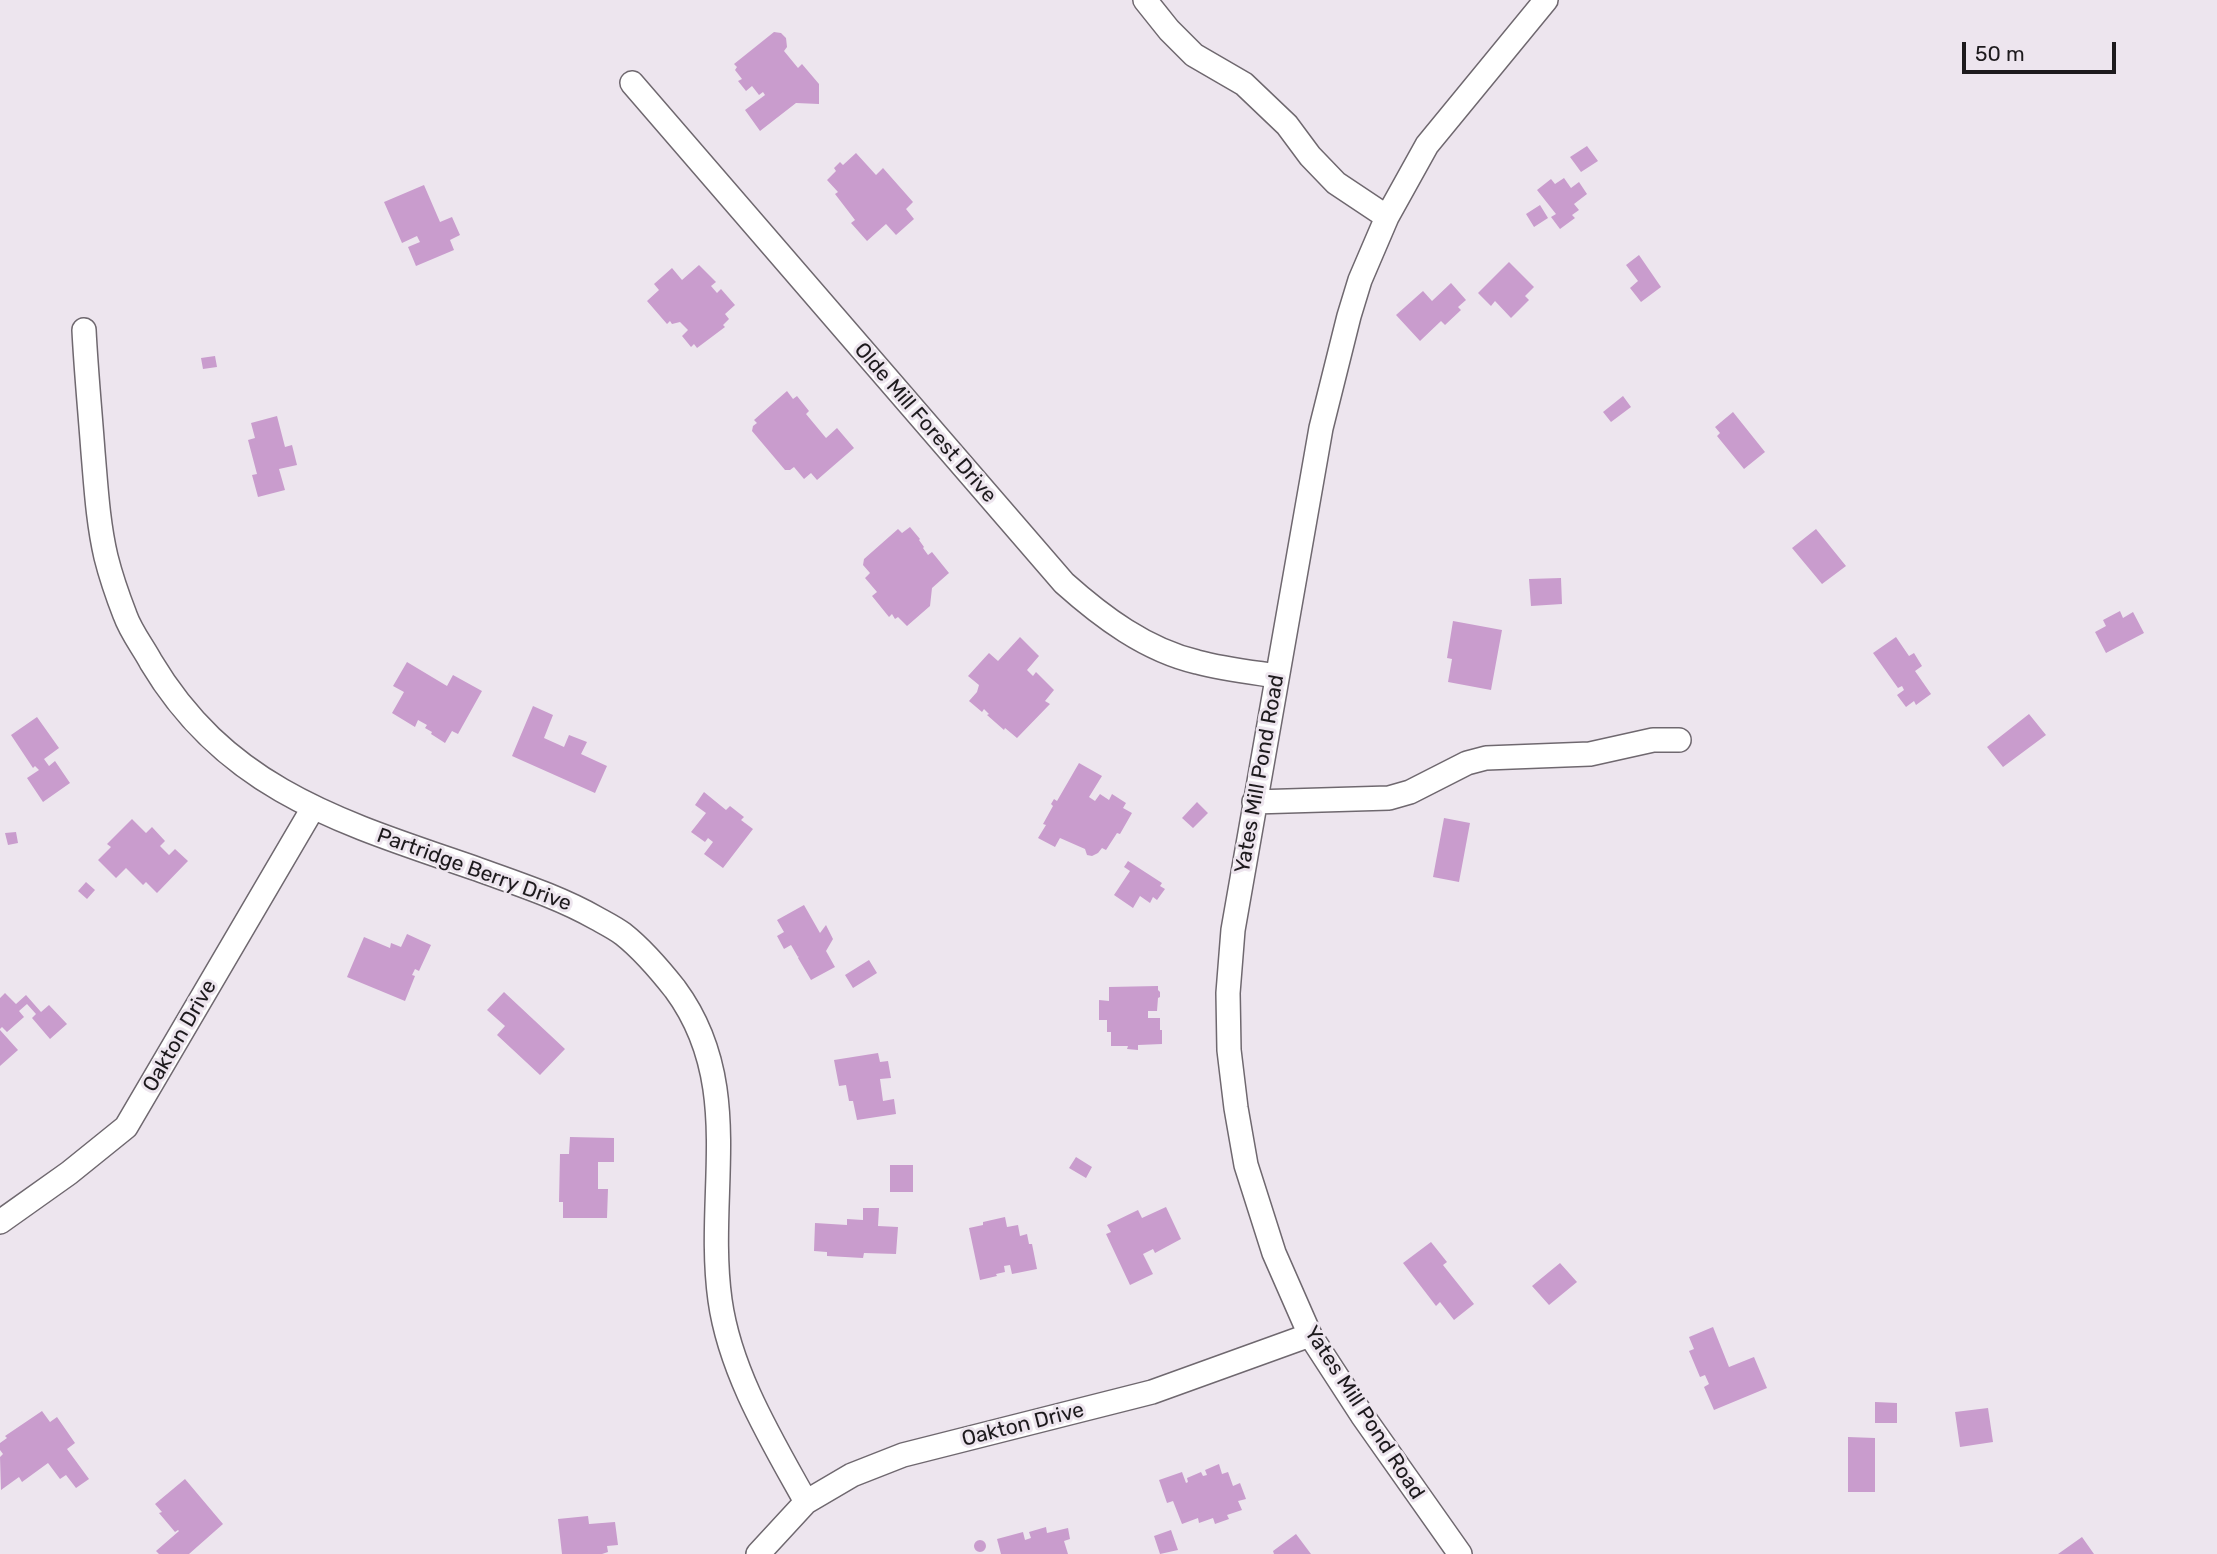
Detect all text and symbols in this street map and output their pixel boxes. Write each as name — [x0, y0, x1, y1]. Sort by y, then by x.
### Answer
scale bar — [1965, 28, 2119, 72]
text: 50 m — [1975, 41, 2025, 66]
street label: Olde Mill Forest Drive — [849, 338, 1001, 508]
street label: Yates Mill Pond Road — [1230, 673, 1290, 875]
street label: Partridge Berry Drive — [373, 823, 575, 917]
street label: Oakton Drive — [138, 975, 222, 1097]
street label: Yates Mill Pond Road — [1299, 1322, 1429, 1504]
street label: Oakton Drive — [959, 1398, 1087, 1452]

